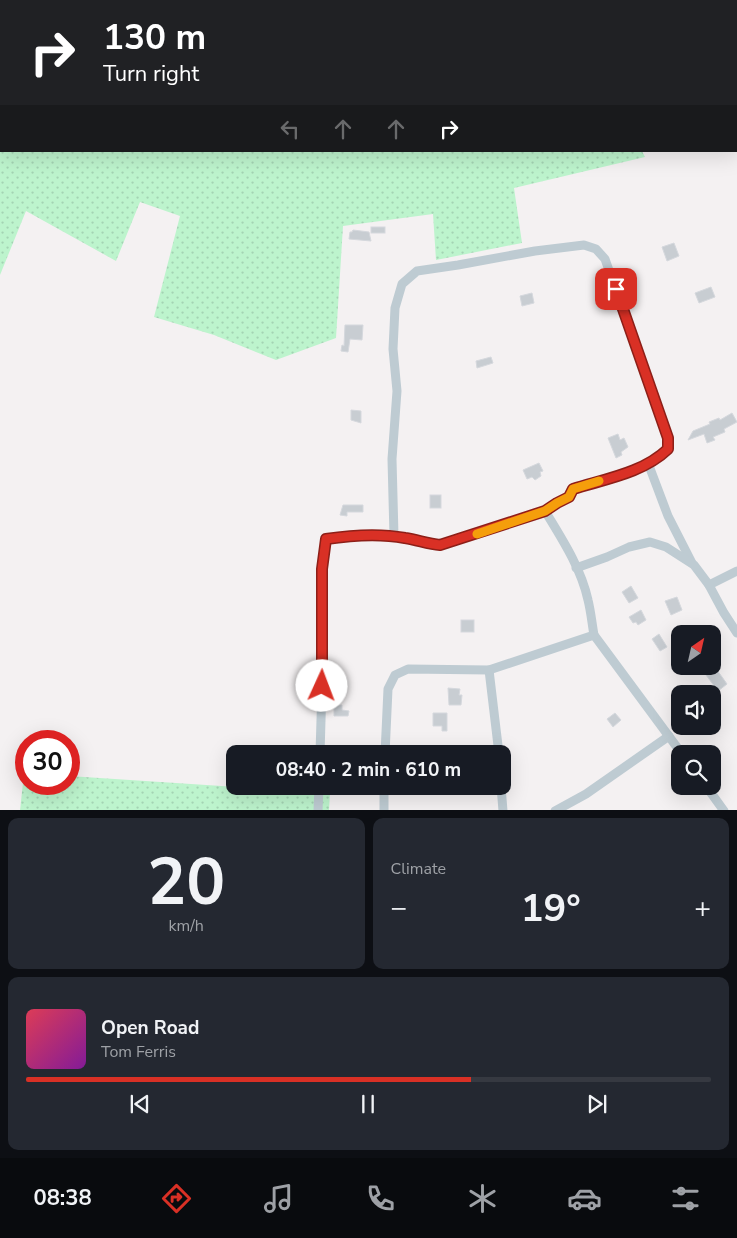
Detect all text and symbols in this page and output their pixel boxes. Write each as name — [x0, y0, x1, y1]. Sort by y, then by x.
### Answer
text: 130 m — [103, 14, 206, 61]
icon: right — [20, 20, 85, 85]
text: Turn right — [103, 59, 199, 89]
icon: left — [276, 115, 304, 143]
icon: ahead — [329, 115, 357, 143]
icon: ahead — [382, 115, 410, 143]
icon: right — [435, 115, 463, 143]
pin — [595, 268, 637, 310]
icon: arrive — [602, 275, 630, 303]
north arrow — [671, 625, 721, 675]
map controls — [671, 625, 721, 795]
position arrow — [295, 659, 347, 711]
button: sound — [671, 685, 721, 735]
speed limit sign: 30 — [15, 730, 80, 795]
button: search — [671, 745, 721, 795]
text: 08:40 · 2 min · 610 m — [276, 757, 461, 783]
text: 20 — [147, 838, 225, 927]
text: Climate — [391, 858, 446, 880]
text: 19° — [521, 883, 581, 934]
text: − — [391, 889, 407, 927]
text: + — [694, 889, 711, 927]
text: km/h — [169, 915, 204, 937]
text: Open Road — [101, 1015, 199, 1041]
text: Tom Ferris — [101, 1041, 176, 1063]
icon: previous — [126, 1090, 154, 1118]
icon: pause — [354, 1090, 382, 1118]
icon: next — [583, 1090, 611, 1118]
icon: directions — [159, 1181, 194, 1216]
icon: music — [261, 1181, 296, 1216]
icon: phone — [363, 1181, 398, 1216]
icon: climate — [465, 1181, 500, 1216]
icon: car — [567, 1181, 602, 1216]
icon: filters — [668, 1181, 703, 1216]
text: 08:38 — [33, 1183, 92, 1213]

